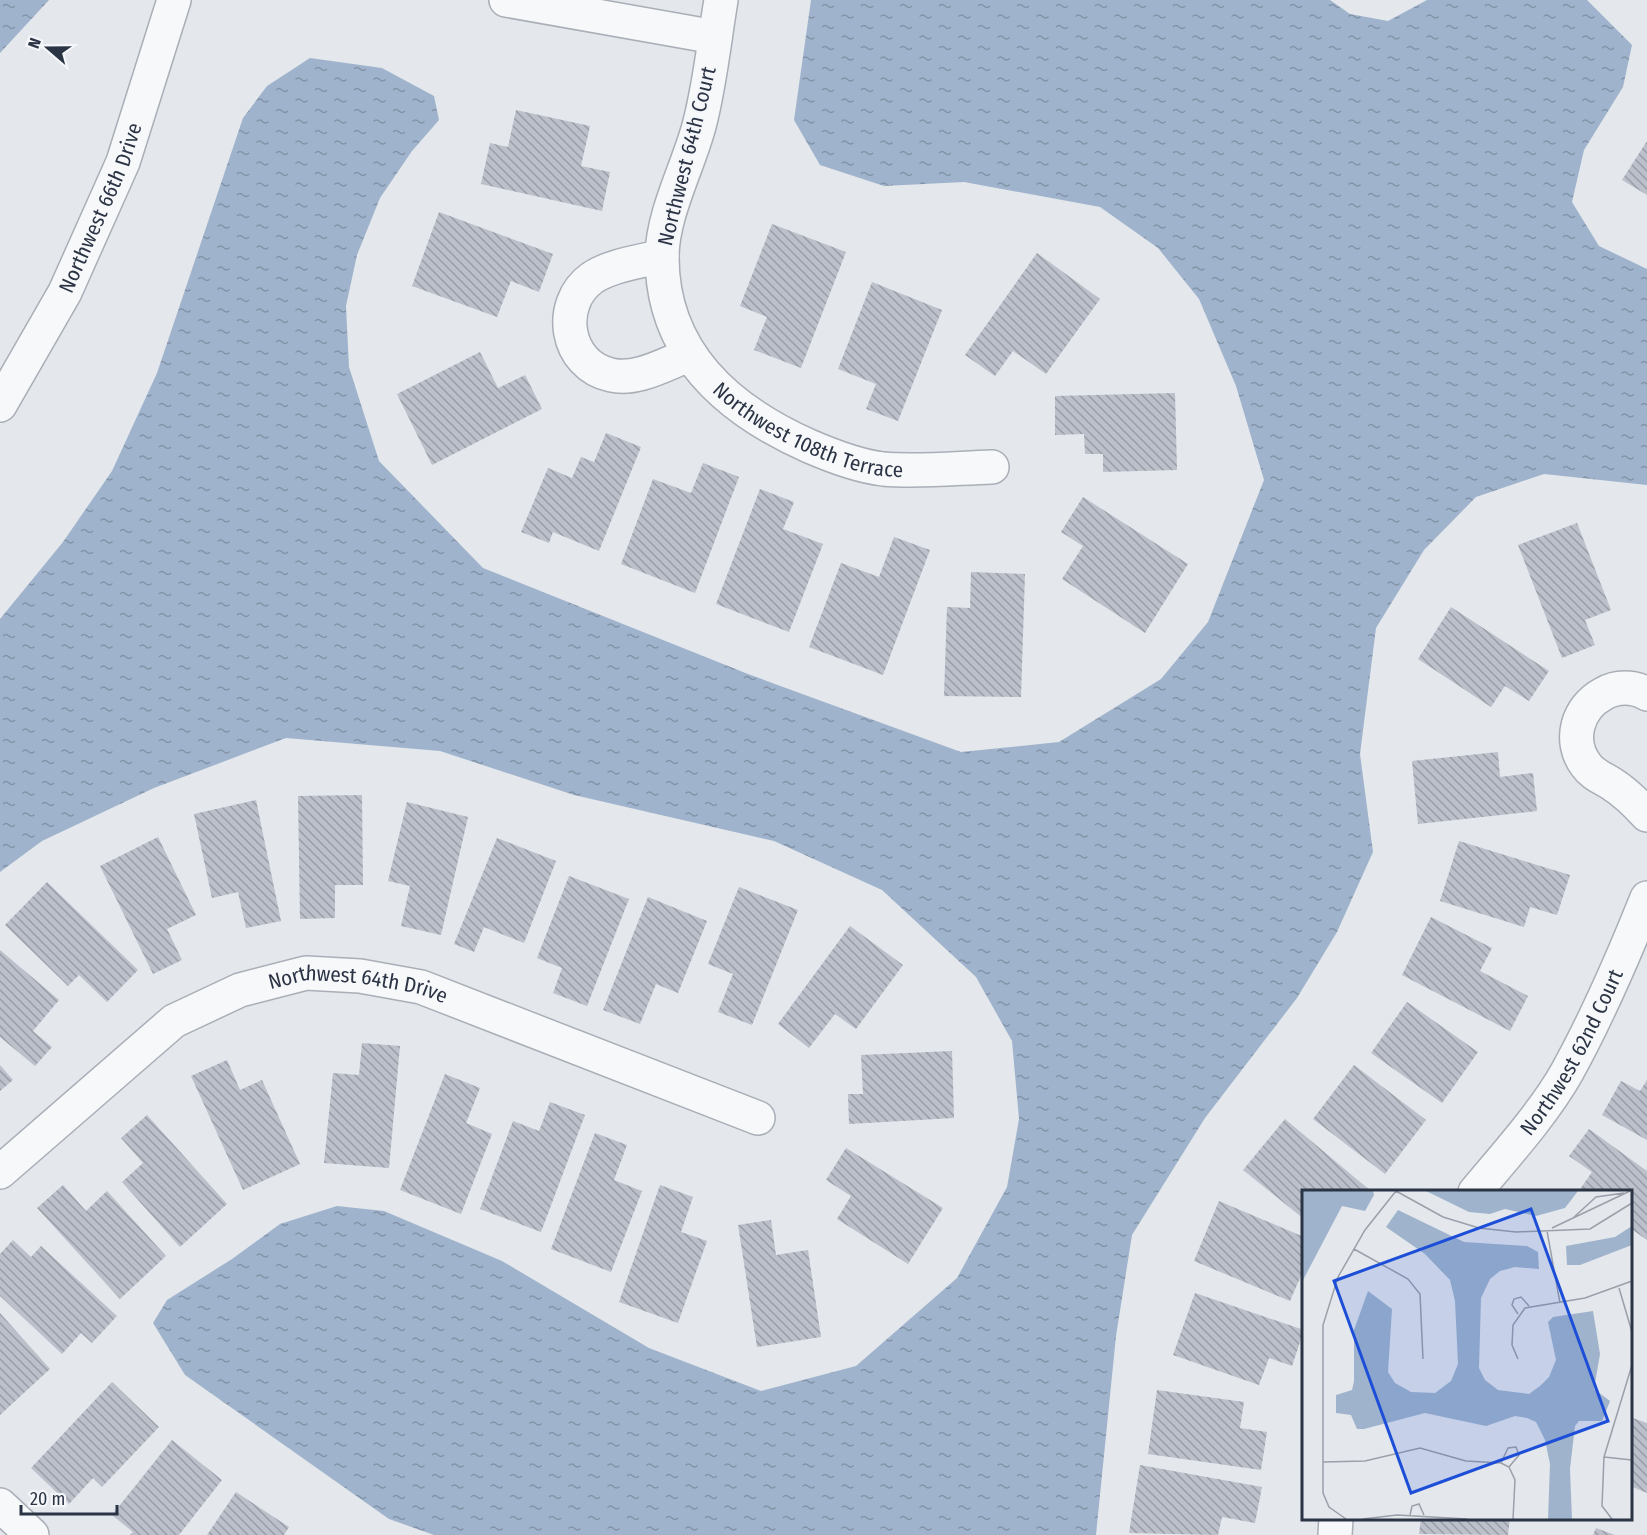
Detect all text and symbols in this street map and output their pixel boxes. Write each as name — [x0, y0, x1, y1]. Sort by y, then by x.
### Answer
north arrow — [18, 18, 78, 78]
text: N — [24, 35, 45, 51]
street label: Northwest 64th Court — [652, 64, 722, 248]
street label: Northwest 66th Drive — [53, 120, 148, 297]
street label: Northwest 108th Terrace — [707, 377, 904, 483]
street label: Northwest 64th Drive — [266, 960, 451, 1009]
street label: Northwest 62nd Court — [1514, 965, 1629, 1141]
inset map — [1302, 1190, 1632, 1520]
scale bar — [21, 1478, 117, 1516]
text: 20 m — [30, 1488, 65, 1510]

